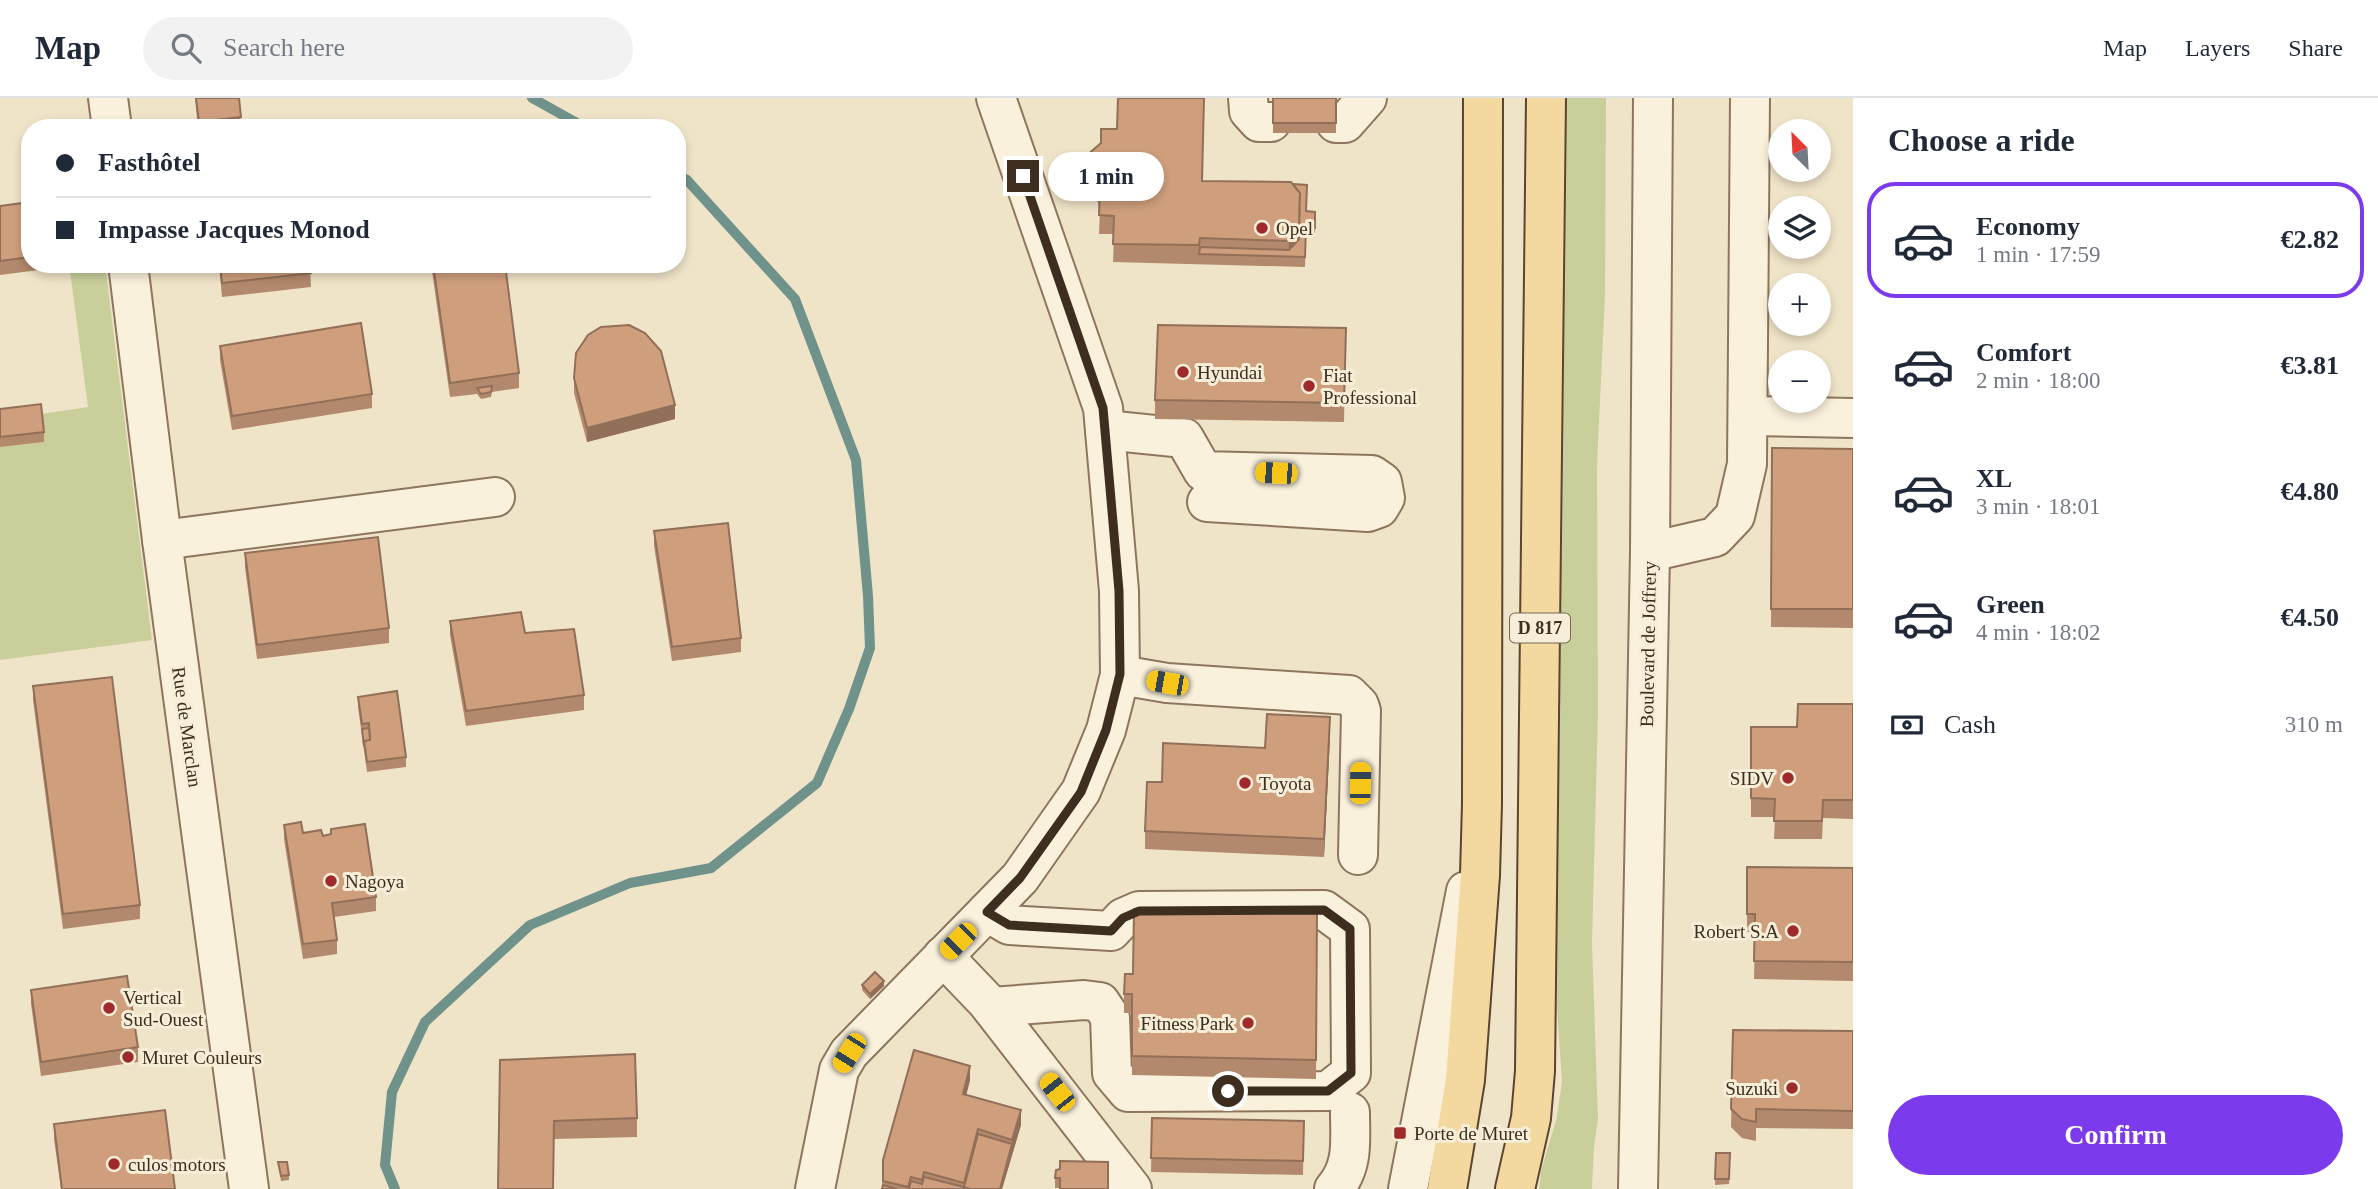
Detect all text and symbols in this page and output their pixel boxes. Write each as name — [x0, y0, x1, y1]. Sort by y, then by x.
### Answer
search box — [143, 17, 633, 80]
icon: search — [167, 29, 205, 67]
text: Map — [35, 30, 101, 66]
text: Search here — [223, 33, 345, 62]
text: Map — [2103, 35, 2147, 61]
text: Layers — [2185, 35, 2250, 61]
text: Share — [2288, 35, 2343, 61]
north arrow — [1768, 119, 1830, 182]
map controls — [1768, 119, 1831, 413]
text: Choose a ride — [1888, 122, 2075, 158]
text: Fasthôtel — [98, 148, 201, 177]
callout: 1 min — [1048, 152, 1163, 200]
route end — [1007, 160, 1039, 192]
text: 1 min — [1078, 164, 1134, 189]
button: layers — [1768, 196, 1831, 259]
icon: car — [1892, 209, 1955, 272]
text: Economy — [1976, 212, 2080, 241]
text: Impasse Jacques Monod — [98, 215, 370, 244]
place label: Opel — [1276, 218, 1313, 239]
marker: Opel — [1254, 220, 1270, 236]
text: €2.82 — [2281, 225, 2339, 254]
text: 1 min · 17:59 — [1976, 242, 2101, 267]
button: + — [1768, 273, 1831, 336]
icon: car — [1892, 335, 1955, 398]
text: Comfort — [1976, 338, 2071, 367]
button: − — [1768, 350, 1831, 413]
text: €3.81 — [2281, 351, 2339, 380]
place label: Hyundai — [1197, 362, 1262, 383]
marker: Hyundai — [1175, 364, 1191, 380]
place label: Fiat Professional — [1323, 365, 1417, 408]
text: 2 min · 18:00 — [1976, 368, 2101, 393]
marker: Fiat Professional — [1301, 378, 1317, 394]
icon: car — [1892, 461, 1955, 524]
car — [1255, 462, 1298, 484]
text: XL — [1976, 464, 2012, 493]
text: €4.80 — [2281, 477, 2339, 506]
text: 3 min · 18:01 — [1976, 494, 2101, 519]
street label: Boulevard de Joffrery — [1636, 560, 1660, 727]
icon: car — [1892, 587, 1955, 650]
text: Green — [1976, 590, 2045, 619]
text: €4.50 — [2281, 603, 2339, 632]
road number: D 817 — [1510, 614, 1570, 642]
text: 4 min · 18:02 — [1976, 620, 2101, 645]
street label: Rue de Marclan — [168, 665, 206, 789]
car — [1145, 669, 1190, 697]
icon: cash — [1888, 706, 1926, 744]
text: Cash — [1944, 710, 1996, 739]
text: 310 m — [2285, 712, 2343, 737]
car — [1350, 762, 1371, 804]
place label: SIDV — [1730, 768, 1774, 789]
marker: SIDV — [1780, 770, 1796, 786]
place label: Toyota — [1259, 773, 1312, 794]
marker: Toyota — [1237, 775, 1253, 791]
place label: Nagoya — [345, 871, 405, 892]
marker: Nagoya — [323, 873, 339, 889]
car — [936, 919, 981, 963]
place label: Robert S.A — [1694, 921, 1779, 942]
marker: Robert S.A — [1785, 923, 1801, 939]
place label: Vertical Sud-Ouest — [123, 987, 204, 1030]
marker: Vertical Sud-Ouest — [101, 1000, 117, 1016]
place label: Fitness Park — [1141, 1013, 1234, 1034]
marker: Fitness Park — [1240, 1015, 1256, 1031]
car — [829, 1030, 870, 1076]
place label: Muret Couleurs — [142, 1047, 262, 1068]
marker: Muret Couleurs — [120, 1049, 136, 1065]
car — [1036, 1069, 1079, 1115]
route start — [1212, 1075, 1244, 1107]
place label: Suzuki — [1725, 1078, 1778, 1099]
marker: Suzuki — [1784, 1080, 1800, 1096]
button: Confirm — [1888, 1095, 2343, 1175]
place label: Porte de Muret — [1414, 1123, 1529, 1144]
marker: Porte de Muret — [1392, 1125, 1408, 1141]
place label: culos motors — [128, 1154, 226, 1175]
marker: culos motors — [106, 1156, 122, 1172]

